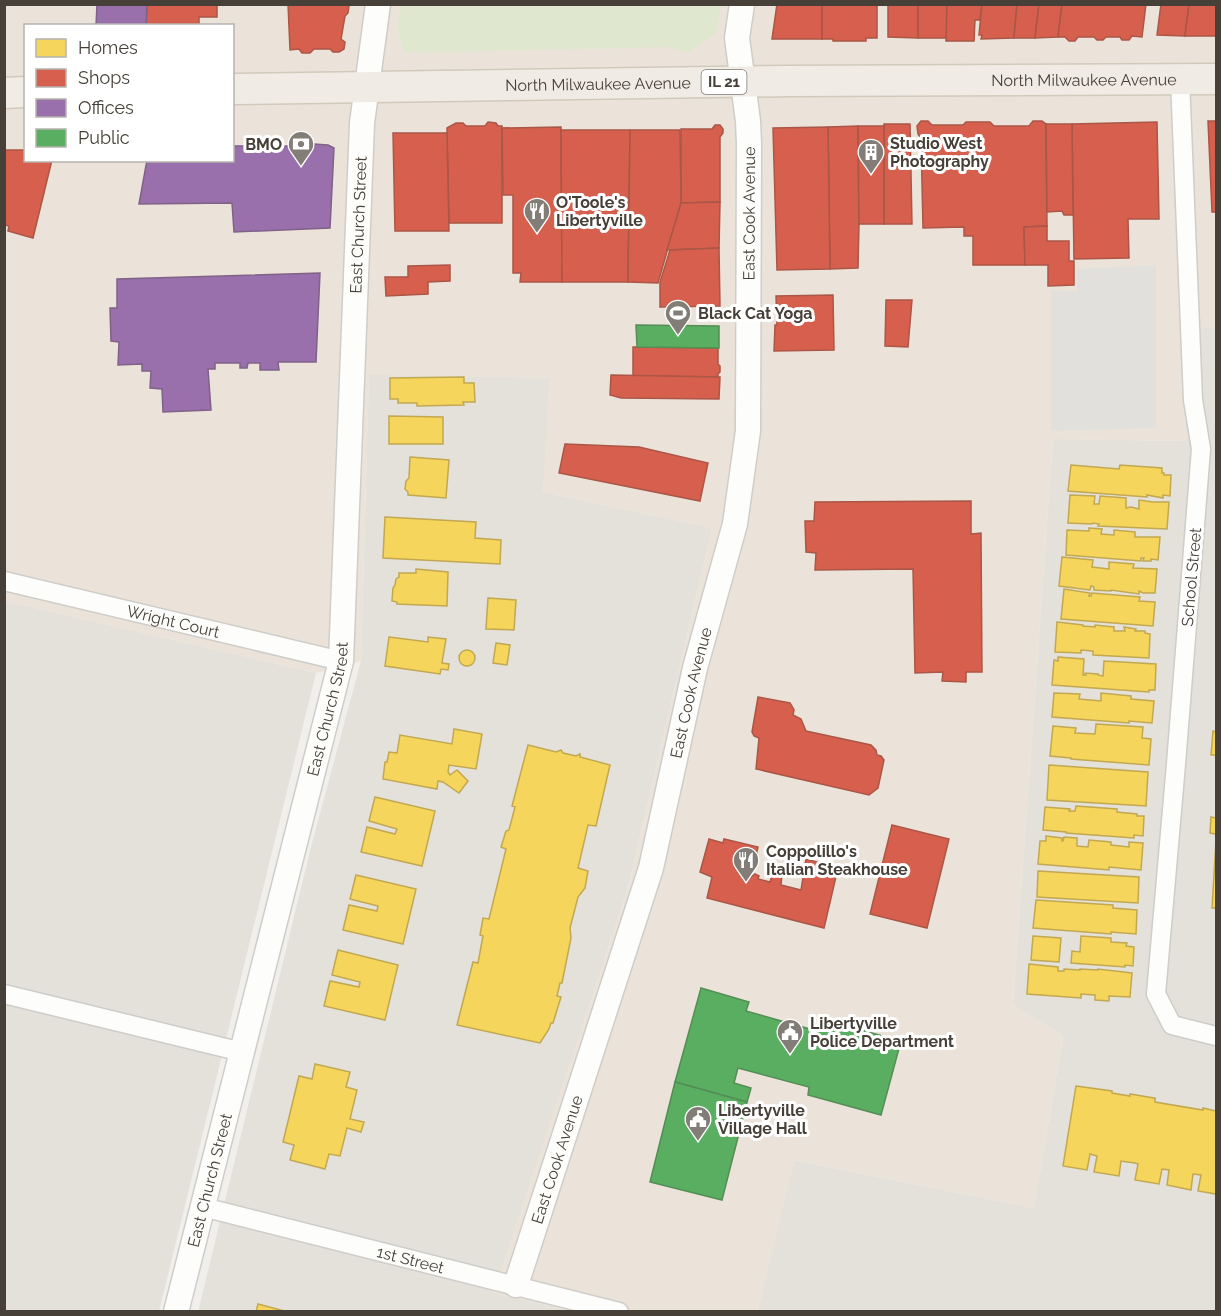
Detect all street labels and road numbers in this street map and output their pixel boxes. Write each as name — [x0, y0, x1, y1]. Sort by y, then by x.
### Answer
road number: IL 21 — [702, 70, 746, 94]
street label: North Milwaukee Avenue — [991, 70, 1177, 90]
street label: North Milwaukee Avenue — [505, 73, 691, 95]
street label: East Cook Avenue — [740, 146, 759, 280]
street label: East Church Street — [346, 155, 371, 294]
street label: School Street — [1178, 526, 1205, 627]
street label: Wright Court — [125, 601, 222, 642]
street label: East Cook Avenue — [666, 625, 716, 760]
street label: East Church Street — [303, 641, 352, 778]
street label: East Cook Avenue — [527, 1093, 587, 1226]
street label: East Church Street — [184, 1111, 236, 1249]
street label: 1st Street — [375, 1242, 447, 1278]

